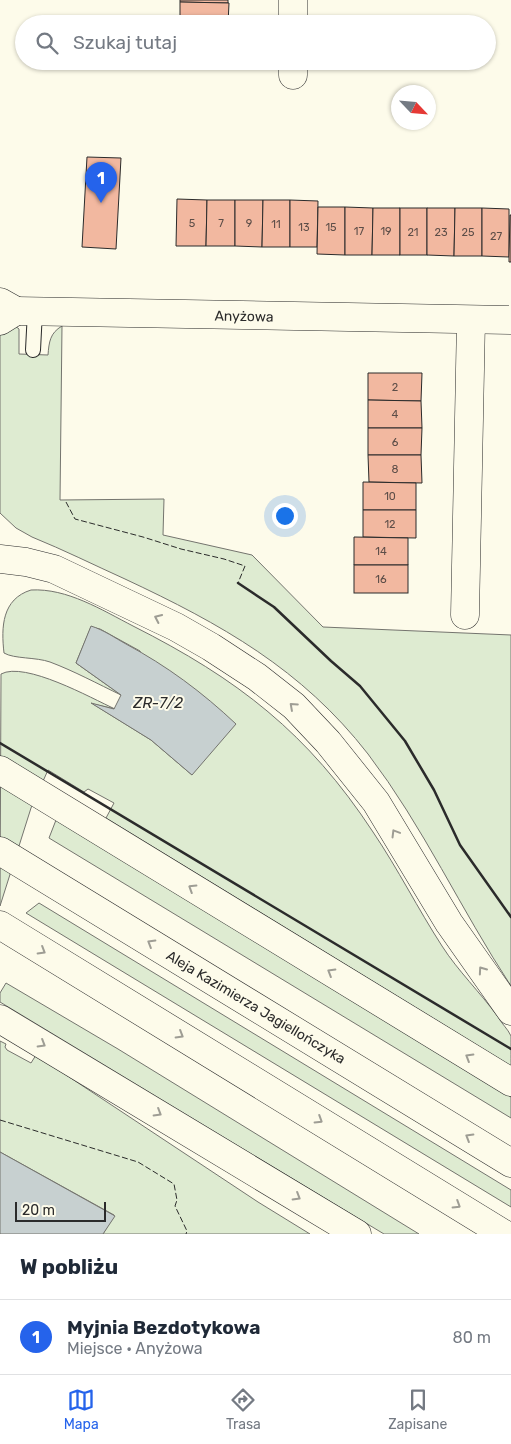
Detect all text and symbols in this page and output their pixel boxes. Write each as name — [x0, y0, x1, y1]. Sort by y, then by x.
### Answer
search box — [15, 15, 496, 70]
icon: search — [33, 29, 61, 57]
text: Szukaj tutaj — [73, 31, 177, 54]
north arrow — [391, 85, 436, 130]
pin: 1 — [85, 162, 117, 203]
house number: 5 — [189, 217, 196, 230]
house number: 7 — [218, 217, 224, 230]
house number: 9 — [246, 217, 252, 230]
house number: 11 — [271, 218, 281, 231]
house number: 13 — [298, 221, 310, 234]
house number: 15 — [325, 221, 337, 234]
house number: 17 — [354, 225, 365, 238]
house number: 19 — [380, 225, 392, 238]
house number: 21 — [407, 226, 419, 239]
house number: 23 — [434, 226, 448, 239]
house number: 25 — [462, 226, 475, 239]
house number: 27 — [490, 230, 502, 243]
street label: Anyżowa — [214, 307, 274, 326]
house number: 2 — [392, 381, 398, 394]
house number: 4 — [392, 408, 399, 421]
house number: 6 — [392, 436, 399, 449]
house number: 8 — [392, 463, 399, 476]
house number: 10 — [384, 490, 396, 503]
your location — [272, 503, 298, 529]
house number: 12 — [384, 518, 396, 531]
house number: 14 — [375, 545, 387, 558]
house number: 16 — [375, 573, 387, 586]
one-way arrow — [154, 614, 163, 624]
water label: ZR-7/2 — [132, 694, 183, 712]
one-way arrow — [290, 703, 299, 712]
one-way arrow — [391, 829, 401, 838]
one-way arrow — [188, 884, 197, 894]
one-way arrow — [148, 940, 157, 950]
one-way arrow — [36, 944, 45, 954]
street label: Aleja Kazimierza Jagiellończyka — [163, 947, 348, 1068]
one-way arrow — [479, 966, 488, 976]
one-way arrow — [327, 969, 336, 979]
one-way arrow — [175, 1029, 184, 1039]
one-way arrow — [36, 1037, 45, 1047]
one-way arrow — [466, 1053, 475, 1063]
one-way arrow — [153, 1107, 162, 1117]
one-way arrow — [314, 1114, 323, 1123]
one-way arrow — [466, 1134, 475, 1144]
one-way arrow — [291, 1191, 300, 1201]
scale bar — [15, 1199, 106, 1222]
one-way arrow — [452, 1199, 461, 1209]
text: 20 m — [22, 1202, 55, 1219]
text: W pobliżu — [20, 1254, 118, 1279]
text: Myjnia Bezdotykowa — [67, 1316, 260, 1339]
text: 1 — [32, 1328, 40, 1347]
text: 80 m — [453, 1328, 491, 1347]
text: Miejsce · Anyżowa — [67, 1339, 203, 1358]
tab: Mapa — [64, 1386, 99, 1433]
tab: Trasa — [226, 1386, 261, 1433]
tab: Zapisane — [388, 1386, 447, 1433]

